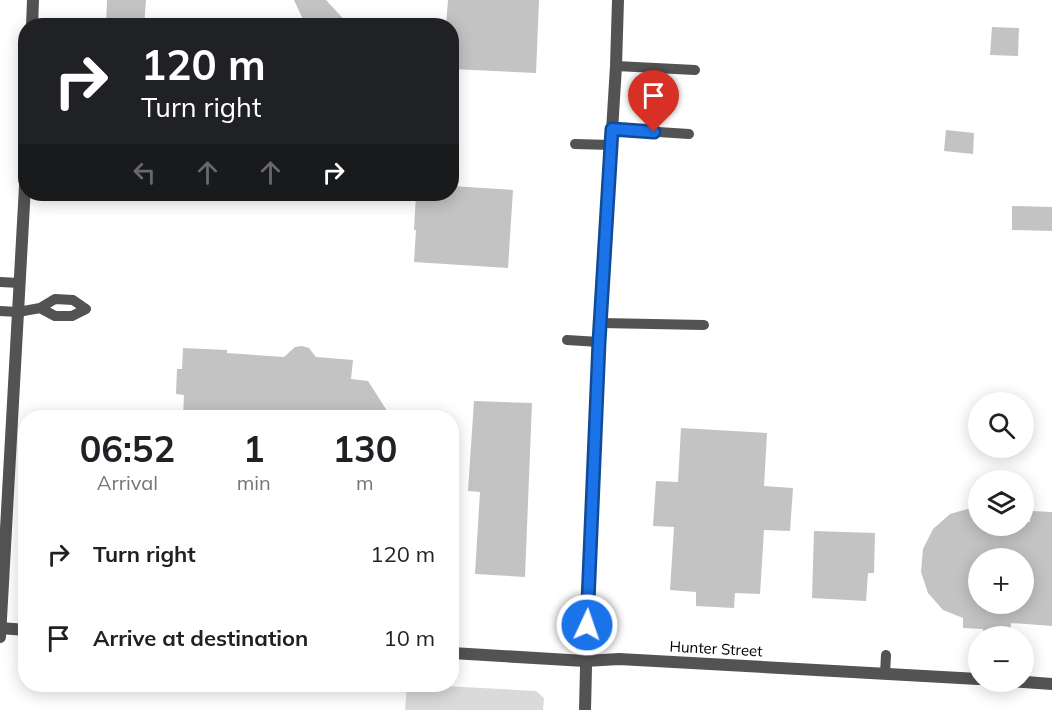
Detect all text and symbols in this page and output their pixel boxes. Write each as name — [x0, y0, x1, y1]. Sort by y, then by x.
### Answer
text: 120 m — [141, 38, 266, 91]
icon: right — [42, 42, 120, 120]
pin — [628, 70, 679, 132]
icon: arrive — [637, 79, 670, 112]
text: Turn right — [141, 90, 261, 124]
icon: left — [128, 156, 161, 189]
icon: ahead — [191, 156, 224, 189]
icon: ahead — [254, 156, 287, 189]
icon: right — [317, 156, 350, 189]
map controls — [968, 392, 1034, 692]
button: search — [968, 392, 1034, 458]
text: 06:52 — [80, 426, 175, 471]
text: 1 — [243, 426, 265, 471]
text: 130 — [332, 426, 397, 471]
text: Arrival — [97, 470, 158, 495]
text: min — [237, 470, 271, 495]
text: m — [356, 470, 374, 495]
button: layers — [968, 470, 1034, 536]
icon: right — [42, 538, 75, 571]
text: Turn right — [93, 540, 196, 568]
text: 120 m — [370, 540, 435, 568]
button: + — [968, 548, 1034, 614]
position arrow — [555, 593, 619, 657]
icon: arrive — [42, 622, 75, 655]
text: Arrive at destination — [93, 624, 308, 652]
text: 10 m — [384, 624, 435, 652]
button: − — [968, 626, 1034, 692]
street label: Hunter Street — [669, 637, 763, 660]

